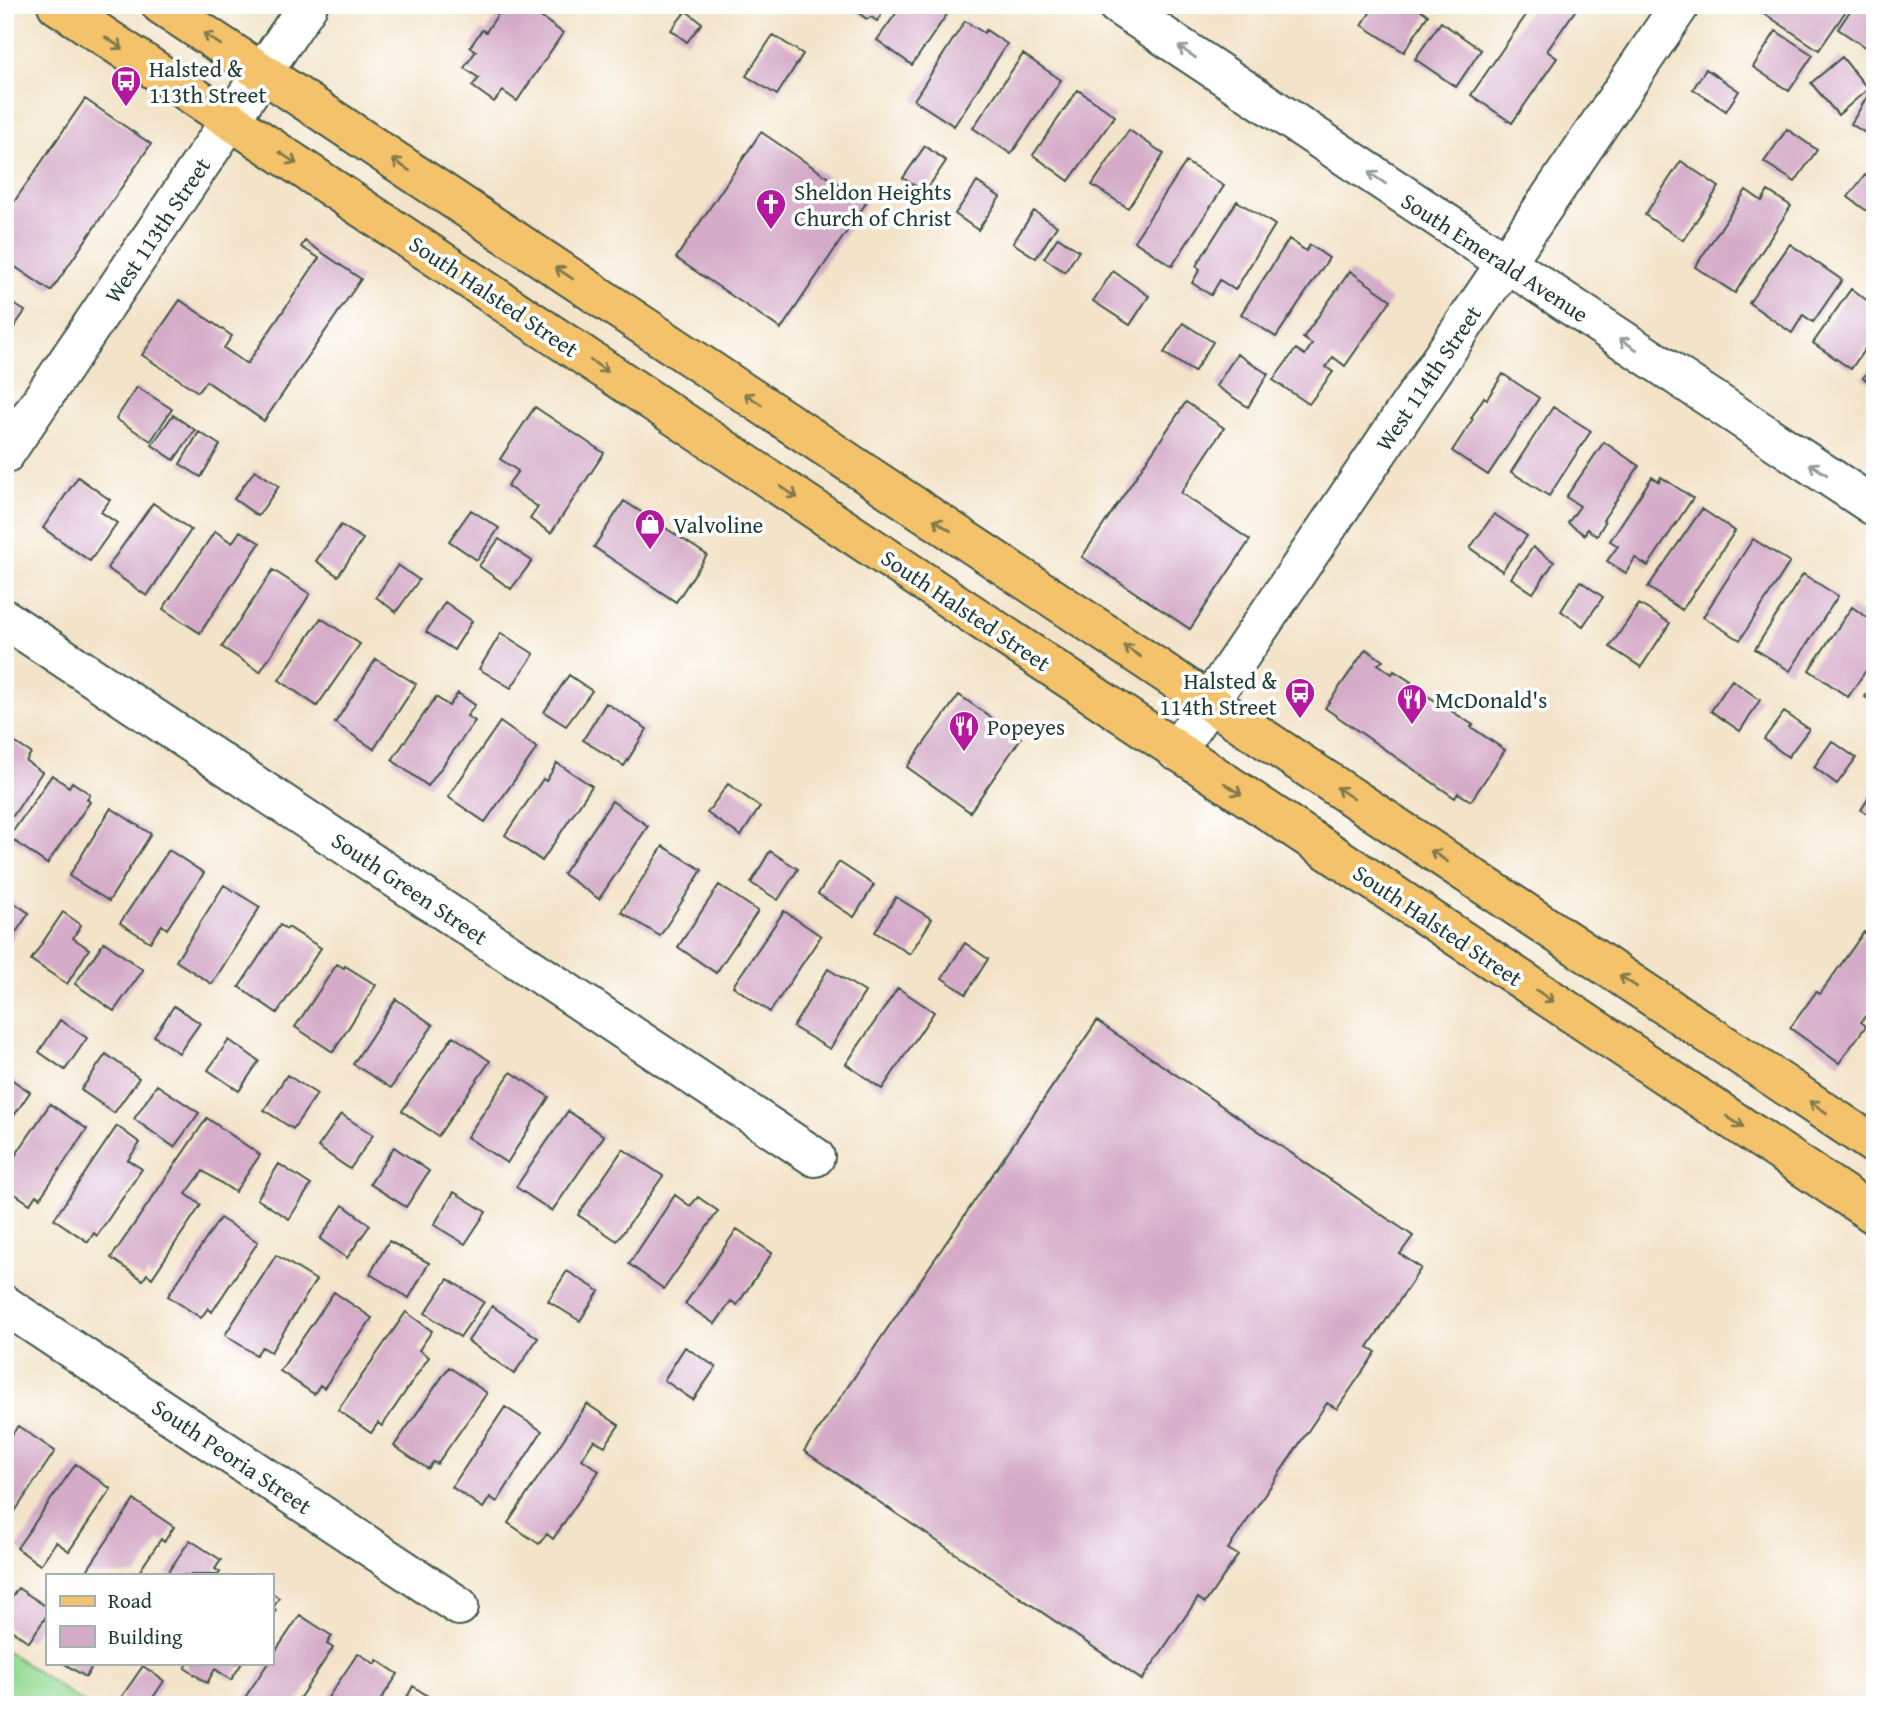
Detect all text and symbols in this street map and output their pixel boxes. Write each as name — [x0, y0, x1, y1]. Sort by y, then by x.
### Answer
one-way arrow — [203, 32, 222, 46]
one-way arrow — [104, 36, 123, 50]
one-way arrow — [1178, 45, 1197, 59]
place label: Halsted & 113th Street — [149, 52, 267, 111]
bus stop icon: Halsted & 113th Street — [109, 64, 143, 108]
street label: West 113th Street — [96, 151, 218, 309]
one-way arrow — [278, 151, 297, 165]
one-way arrow — [392, 158, 411, 172]
one-way arrow — [1367, 171, 1387, 185]
place label: Sheldon Heights Church of Christ — [794, 175, 952, 234]
street label: South Emerald Avenue — [1395, 184, 1595, 330]
church icon: Sheldon Heights Church of Christ — [754, 187, 788, 231]
street label: South Halsted Street — [403, 227, 585, 365]
one-way arrow — [554, 266, 574, 280]
street label: West 114th Street — [1367, 299, 1489, 457]
one-way arrow — [1619, 337, 1638, 351]
one-way arrow — [589, 359, 609, 373]
one-way arrow — [744, 392, 763, 406]
one-way arrow — [1809, 462, 1828, 476]
one-way arrow — [779, 485, 798, 499]
shop icon: Valvoline — [633, 507, 667, 551]
place label: Valvoline — [673, 508, 763, 541]
one-way arrow — [933, 518, 953, 532]
street label: South Halsted Street — [875, 541, 1057, 679]
one-way arrow — [1123, 644, 1142, 658]
place label: Halsted & 114th Street — [1159, 664, 1277, 723]
bus stop icon: Halsted & 114th Street — [1283, 676, 1317, 720]
restaurant icon: McDonald's — [1395, 682, 1429, 726]
place label: McDonald's — [1435, 683, 1547, 716]
restaurant icon: Popeyes — [947, 709, 981, 753]
place label: Popeyes — [987, 710, 1065, 743]
one-way arrow — [1223, 782, 1242, 796]
one-way arrow — [1336, 786, 1355, 800]
street label: South Green Street — [325, 823, 495, 953]
one-way arrow — [1430, 848, 1449, 863]
street label: South Halsted Street — [1347, 856, 1529, 994]
one-way arrow — [1619, 974, 1639, 988]
one-way arrow — [1535, 989, 1554, 1003]
one-way arrow — [1809, 1100, 1828, 1114]
one-way arrow — [1725, 1115, 1744, 1129]
street label: South Peoria Street — [145, 1390, 319, 1522]
legend — [46, 1574, 273, 1664]
text: Road — [108, 1585, 153, 1616]
text: Building — [108, 1621, 183, 1652]

